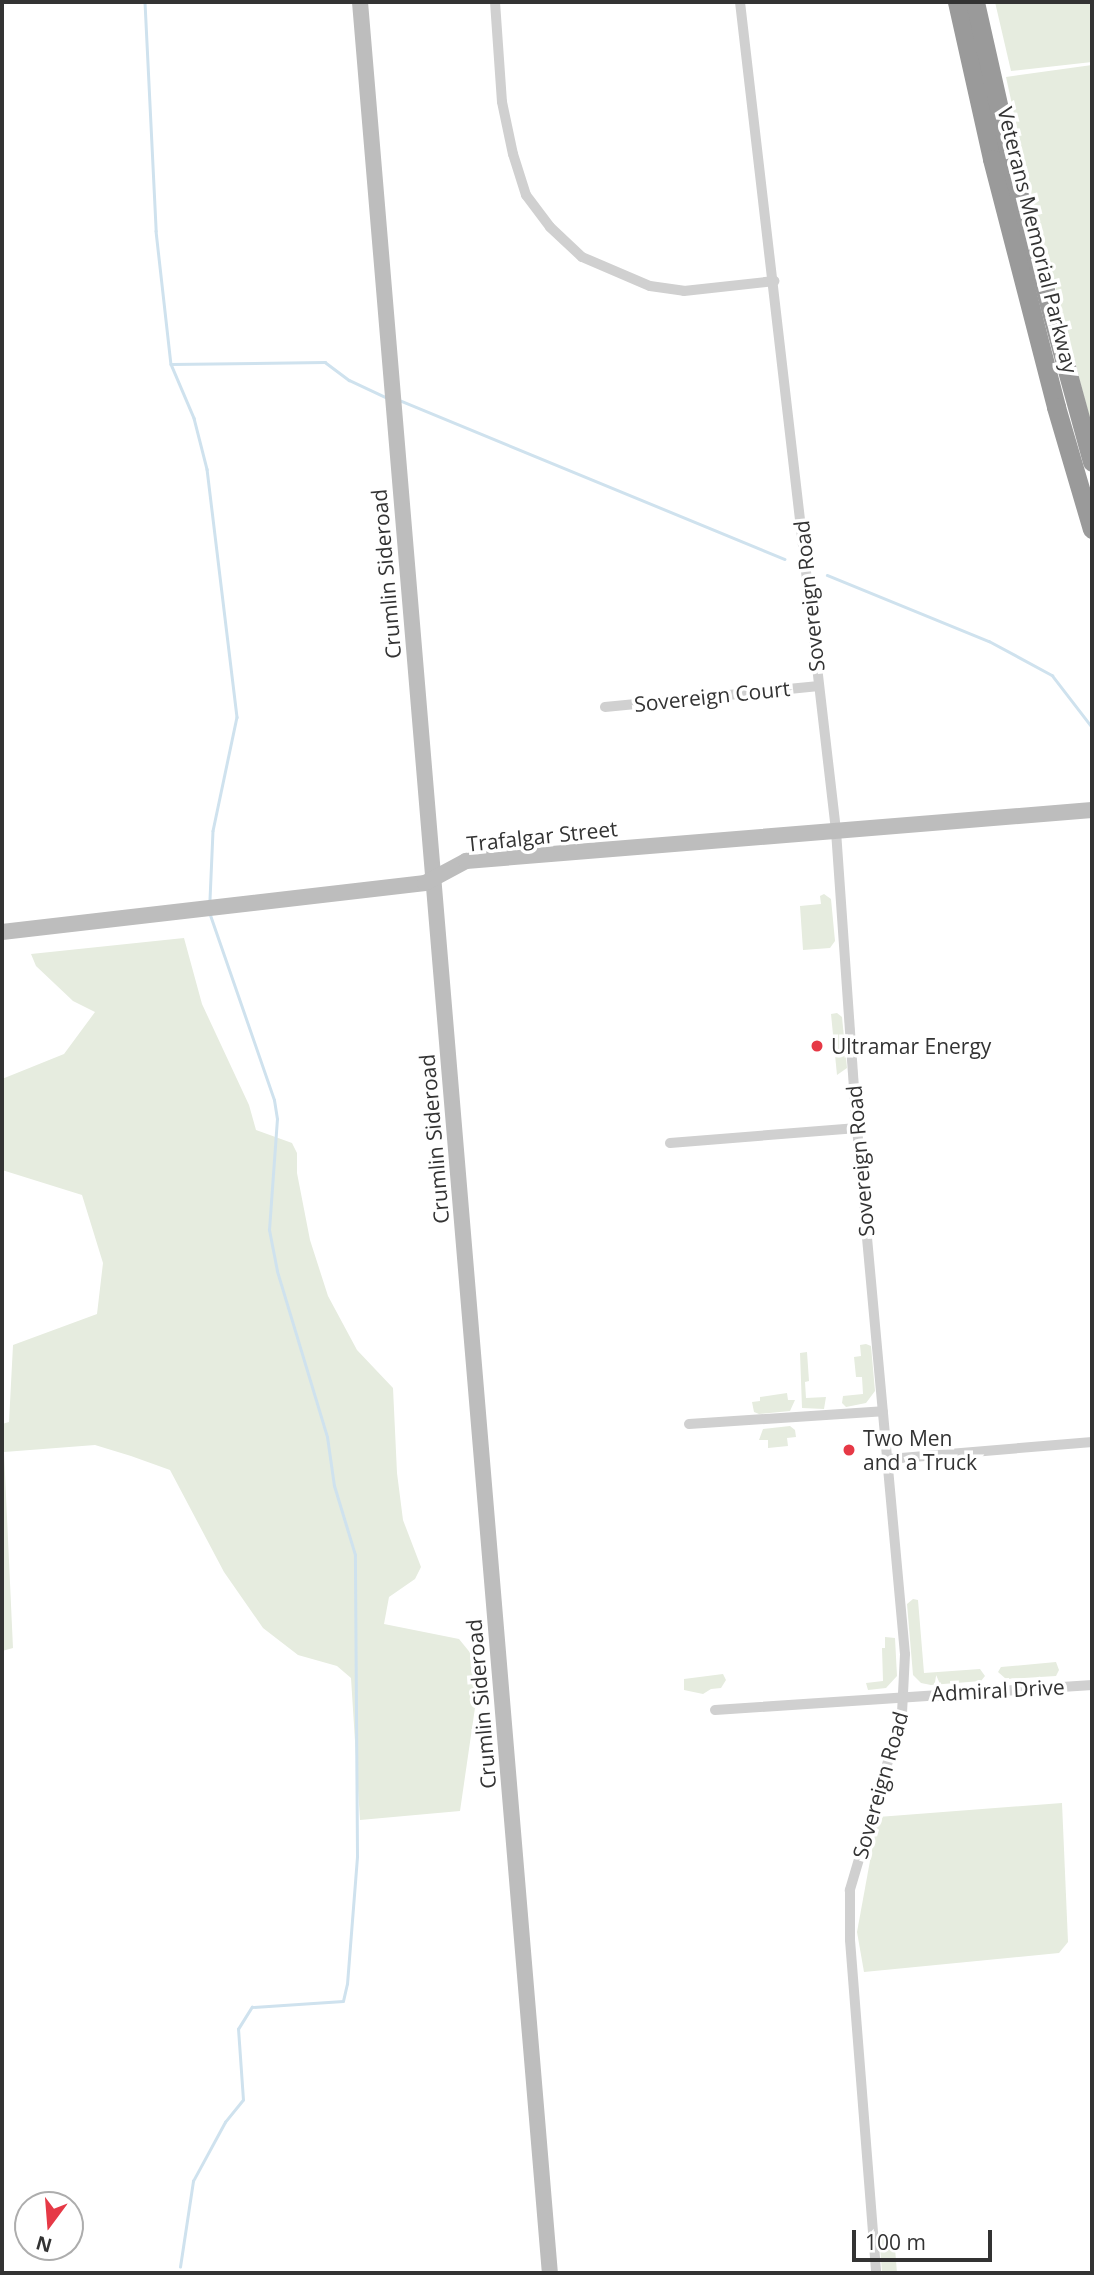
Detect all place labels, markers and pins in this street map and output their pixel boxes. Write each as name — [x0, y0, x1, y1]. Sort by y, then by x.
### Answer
place label: Ultramar Energy — [831, 1033, 991, 1059]
marker: Ultramar Energy — [809, 1038, 825, 1054]
place label: Two Men and a Truck — [863, 1425, 977, 1475]
marker: Two Men and a Truck — [841, 1442, 857, 1458]

